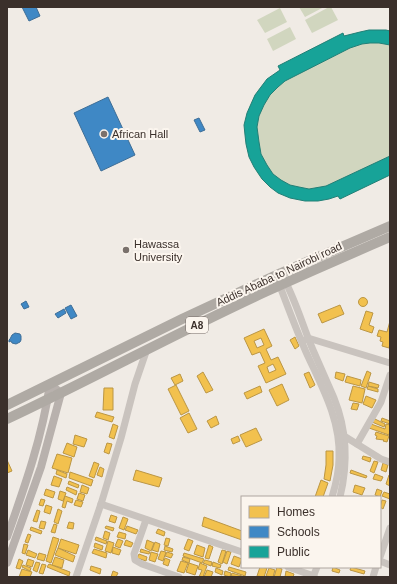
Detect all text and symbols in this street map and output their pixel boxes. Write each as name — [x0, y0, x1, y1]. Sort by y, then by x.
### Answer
place label: African Hall — [112, 128, 168, 140]
marker: African Hall — [99, 129, 109, 139]
place label: Hawassa University — [134, 238, 183, 263]
street label: Addis Ababa to Nairobi road — [214, 240, 344, 308]
marker: Hawassa University — [121, 245, 131, 255]
road number: A8 — [186, 317, 208, 333]
legend — [241, 496, 381, 568]
text: Homes — [277, 505, 315, 519]
text: Schools — [277, 525, 320, 539]
text: Public — [277, 545, 310, 559]

